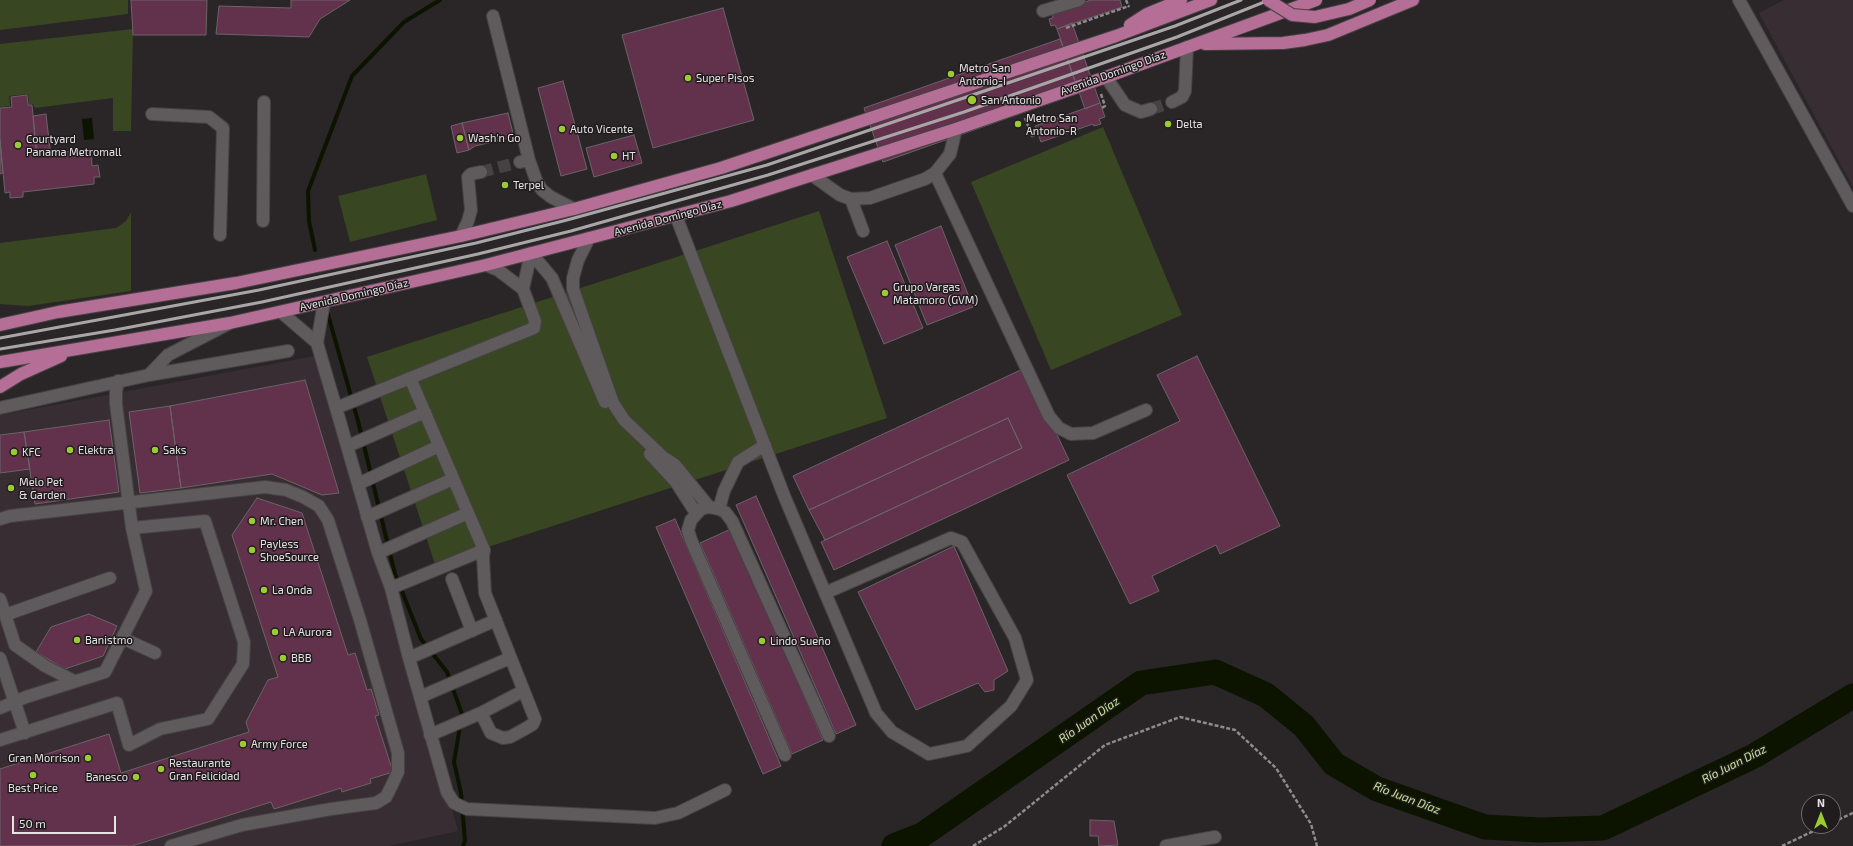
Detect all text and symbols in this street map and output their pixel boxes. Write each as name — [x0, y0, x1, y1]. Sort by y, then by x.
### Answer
street label: Avenida Domingo Díaz — [1059, 48, 1167, 98]
place label: Metro San Antonio-I — [959, 61, 1010, 87]
marker: Metro San Antonio-I — [946, 69, 956, 79]
place label: Super Pisos — [696, 71, 754, 85]
marker: Super Pisos — [683, 73, 693, 83]
place label: San Antonio — [981, 93, 1041, 107]
marker: San Antonio — [966, 94, 978, 106]
place label: Metro San Antonio-R — [1026, 111, 1077, 137]
place label: Delta — [1176, 117, 1203, 131]
marker: Metro San Antonio-R — [1013, 119, 1023, 129]
marker: Delta — [1163, 119, 1173, 129]
place label: Auto Vicente — [570, 122, 633, 136]
marker: Auto Vicente — [557, 124, 567, 134]
place label: Wash'n Go — [468, 131, 521, 145]
place label: Courtyard Panama Metromall — [26, 132, 122, 158]
marker: Wash'n Go — [455, 133, 465, 143]
marker: Courtyard Panama Metromall — [13, 140, 23, 150]
place label: HT — [622, 149, 636, 163]
marker: HT — [609, 151, 619, 161]
place label: Terpel — [513, 178, 544, 192]
marker: Terpel — [500, 180, 510, 190]
street label: Avenida Domingo Díaz — [613, 197, 723, 239]
street label: Avenida Domingo Díaz — [298, 276, 410, 314]
place label: Grupo Vargas Matamoro (GVM) — [893, 280, 978, 306]
marker: Grupo Vargas Matamoro (GVM) — [880, 288, 890, 298]
place label: Elektra — [78, 443, 114, 457]
place label: Saks — [163, 443, 186, 457]
place label: KFC — [22, 445, 41, 459]
marker: Elektra — [65, 445, 75, 455]
marker: Saks — [150, 445, 160, 455]
marker: KFC — [9, 447, 19, 457]
place label: Melo Pet & Garden — [19, 475, 66, 501]
marker: Melo Pet & Garden — [6, 483, 16, 493]
place label: Mr. Chen — [260, 514, 303, 528]
marker: Mr. Chen — [247, 516, 257, 526]
place label: Payless ShoeSource — [260, 537, 319, 563]
marker: Payless ShoeSource — [247, 545, 257, 555]
place label: La Onda — [272, 583, 312, 597]
marker: La Onda — [259, 585, 269, 595]
place label: LA Aurora — [283, 625, 332, 639]
marker: LA Aurora — [270, 627, 280, 637]
place label: Banistmo — [85, 633, 133, 647]
place label: Lindo Sueño — [770, 634, 831, 648]
marker: Banistmo — [72, 635, 82, 645]
marker: Lindo Sueño — [757, 636, 767, 646]
place label: BBB — [291, 651, 311, 665]
marker: BBB — [278, 653, 288, 663]
water label: Río Juan Díaz — [1056, 694, 1122, 746]
place label: Army Force — [251, 737, 308, 751]
marker: Army Force — [238, 739, 248, 749]
water label: Río Juan Díaz — [1699, 741, 1769, 787]
place label: Gran Morrison — [8, 751, 80, 765]
marker: Gran Morrison — [83, 753, 93, 763]
place label: Restaurante Gran Felicidad — [169, 756, 240, 782]
marker: Restaurante Gran Felicidad — [156, 764, 166, 774]
marker: Best Price — [28, 770, 38, 780]
place label: Banesco — [86, 770, 128, 784]
marker: Banesco — [131, 772, 141, 782]
water label: Río Juan Díaz — [1371, 779, 1443, 817]
place label: Best Price — [8, 781, 58, 795]
north arrow — [1801, 794, 1841, 834]
text: N — [1817, 796, 1825, 809]
scale bar — [14, 808, 118, 834]
text: 50 m — [19, 816, 46, 830]

